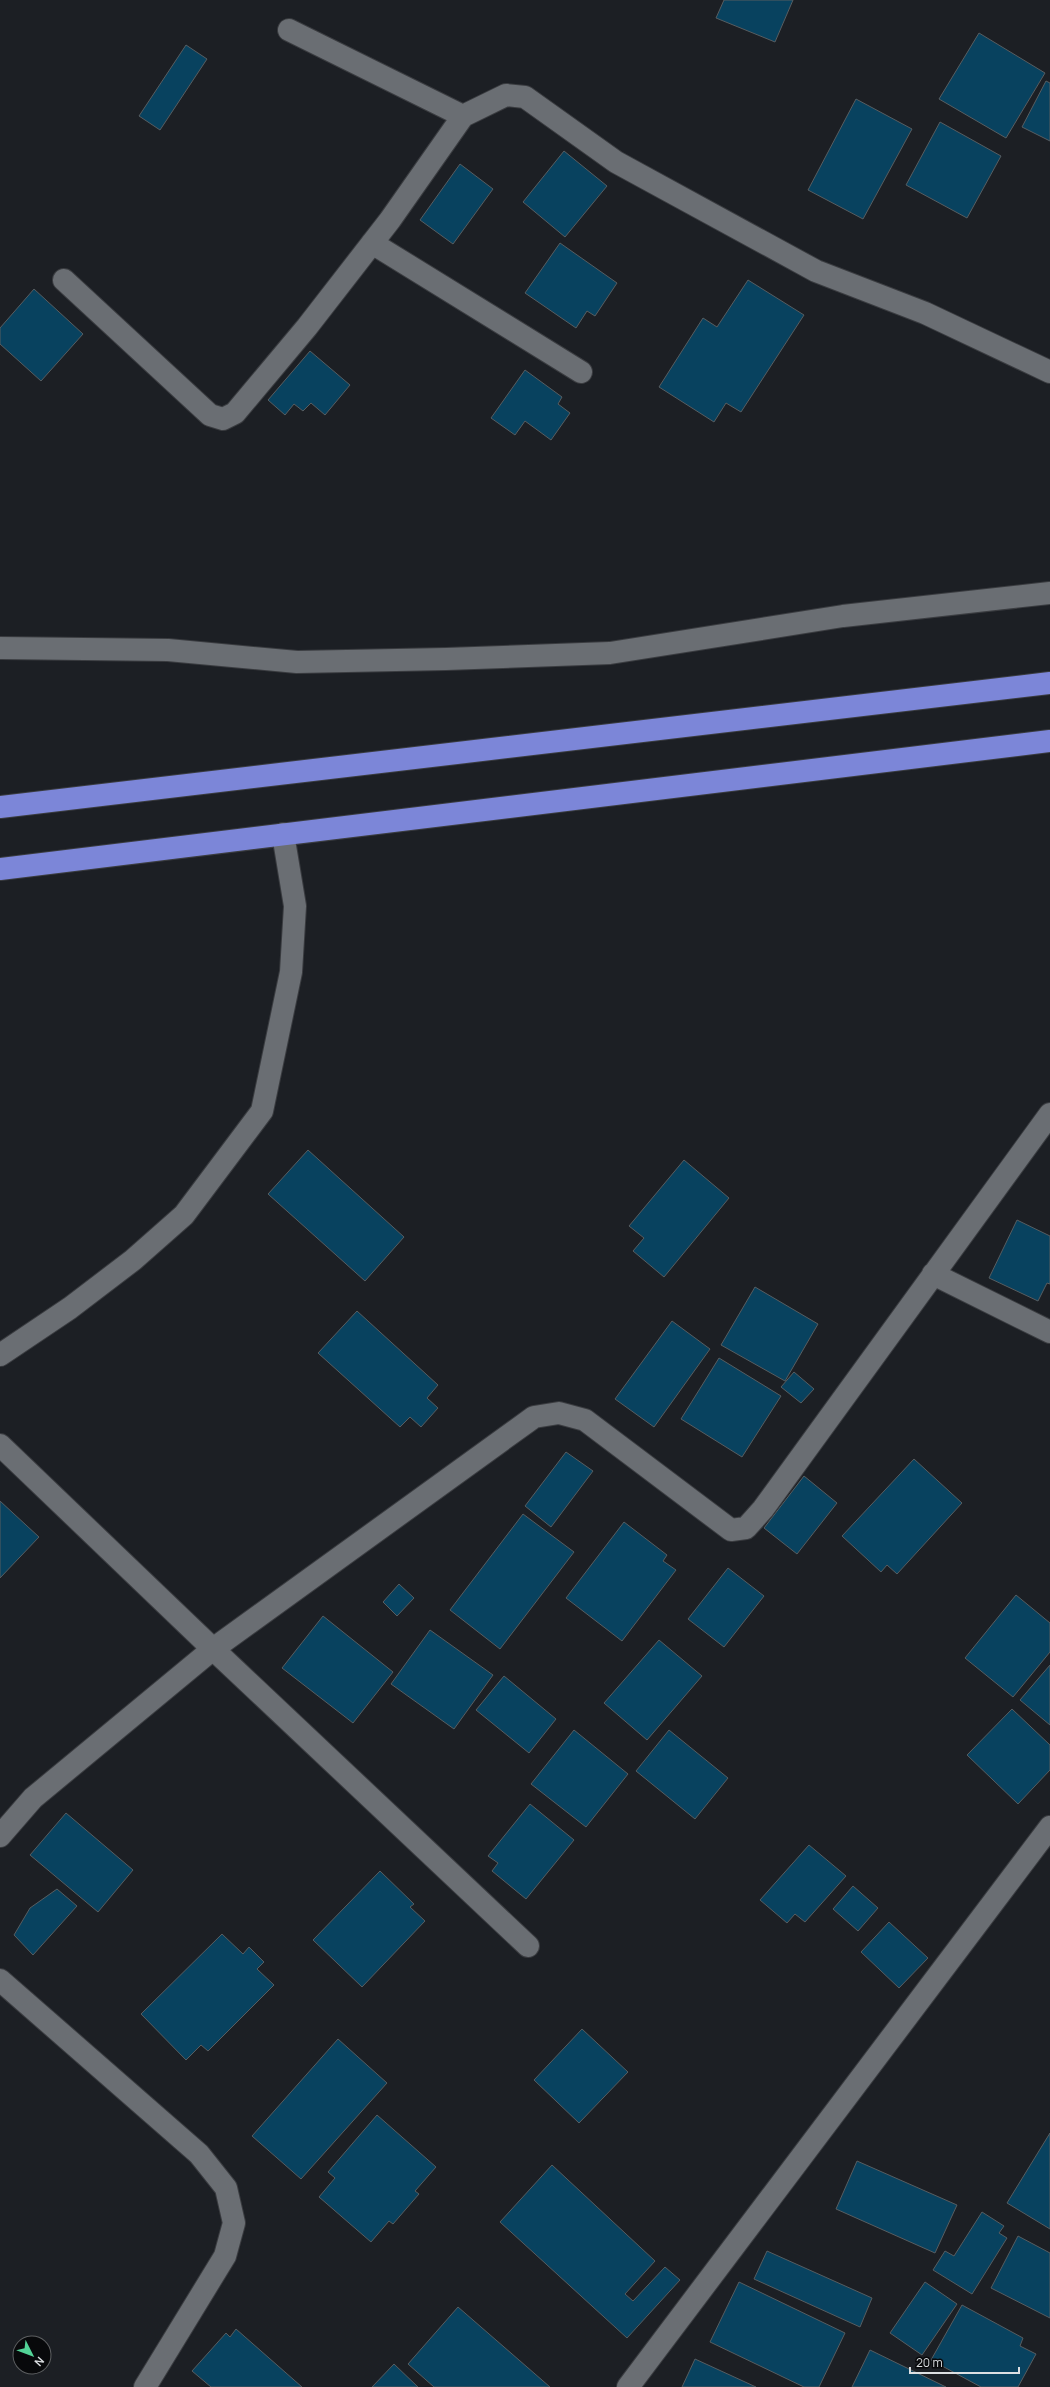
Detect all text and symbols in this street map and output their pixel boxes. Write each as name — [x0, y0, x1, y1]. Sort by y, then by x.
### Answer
north arrow — [12, 2335, 52, 2375]
scale bar — [910, 2349, 1019, 2375]
text: N — [32, 2354, 48, 2370]
text: 20 m — [916, 2354, 943, 2371]

